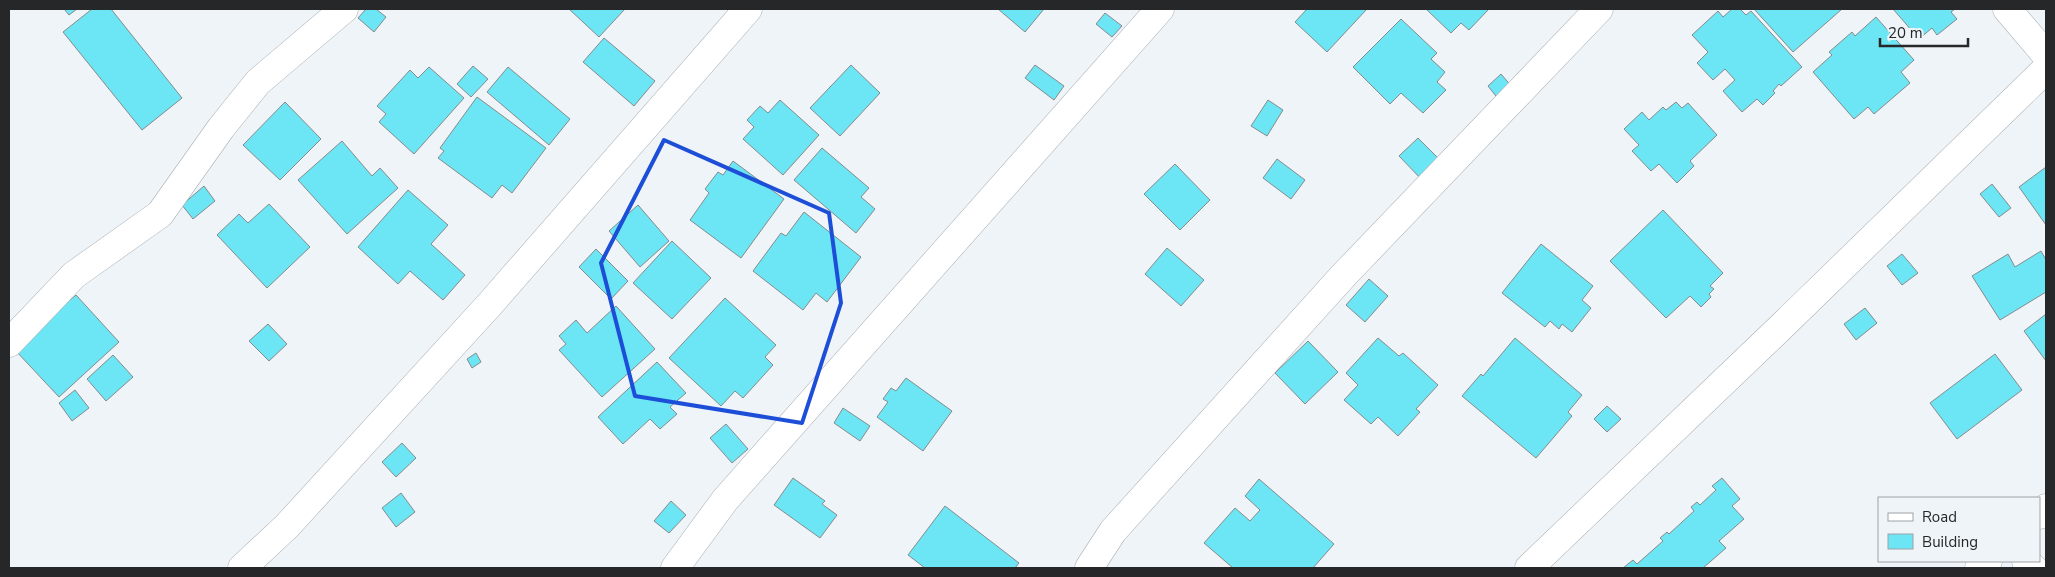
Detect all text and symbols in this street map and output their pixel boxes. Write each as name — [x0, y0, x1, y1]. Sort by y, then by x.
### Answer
scale bar — [1880, 15, 1968, 47]
text: 20 m — [1888, 23, 1923, 43]
legend — [1878, 497, 2040, 562]
text: Road — [1922, 507, 1957, 527]
text: Building — [1922, 532, 1978, 552]

